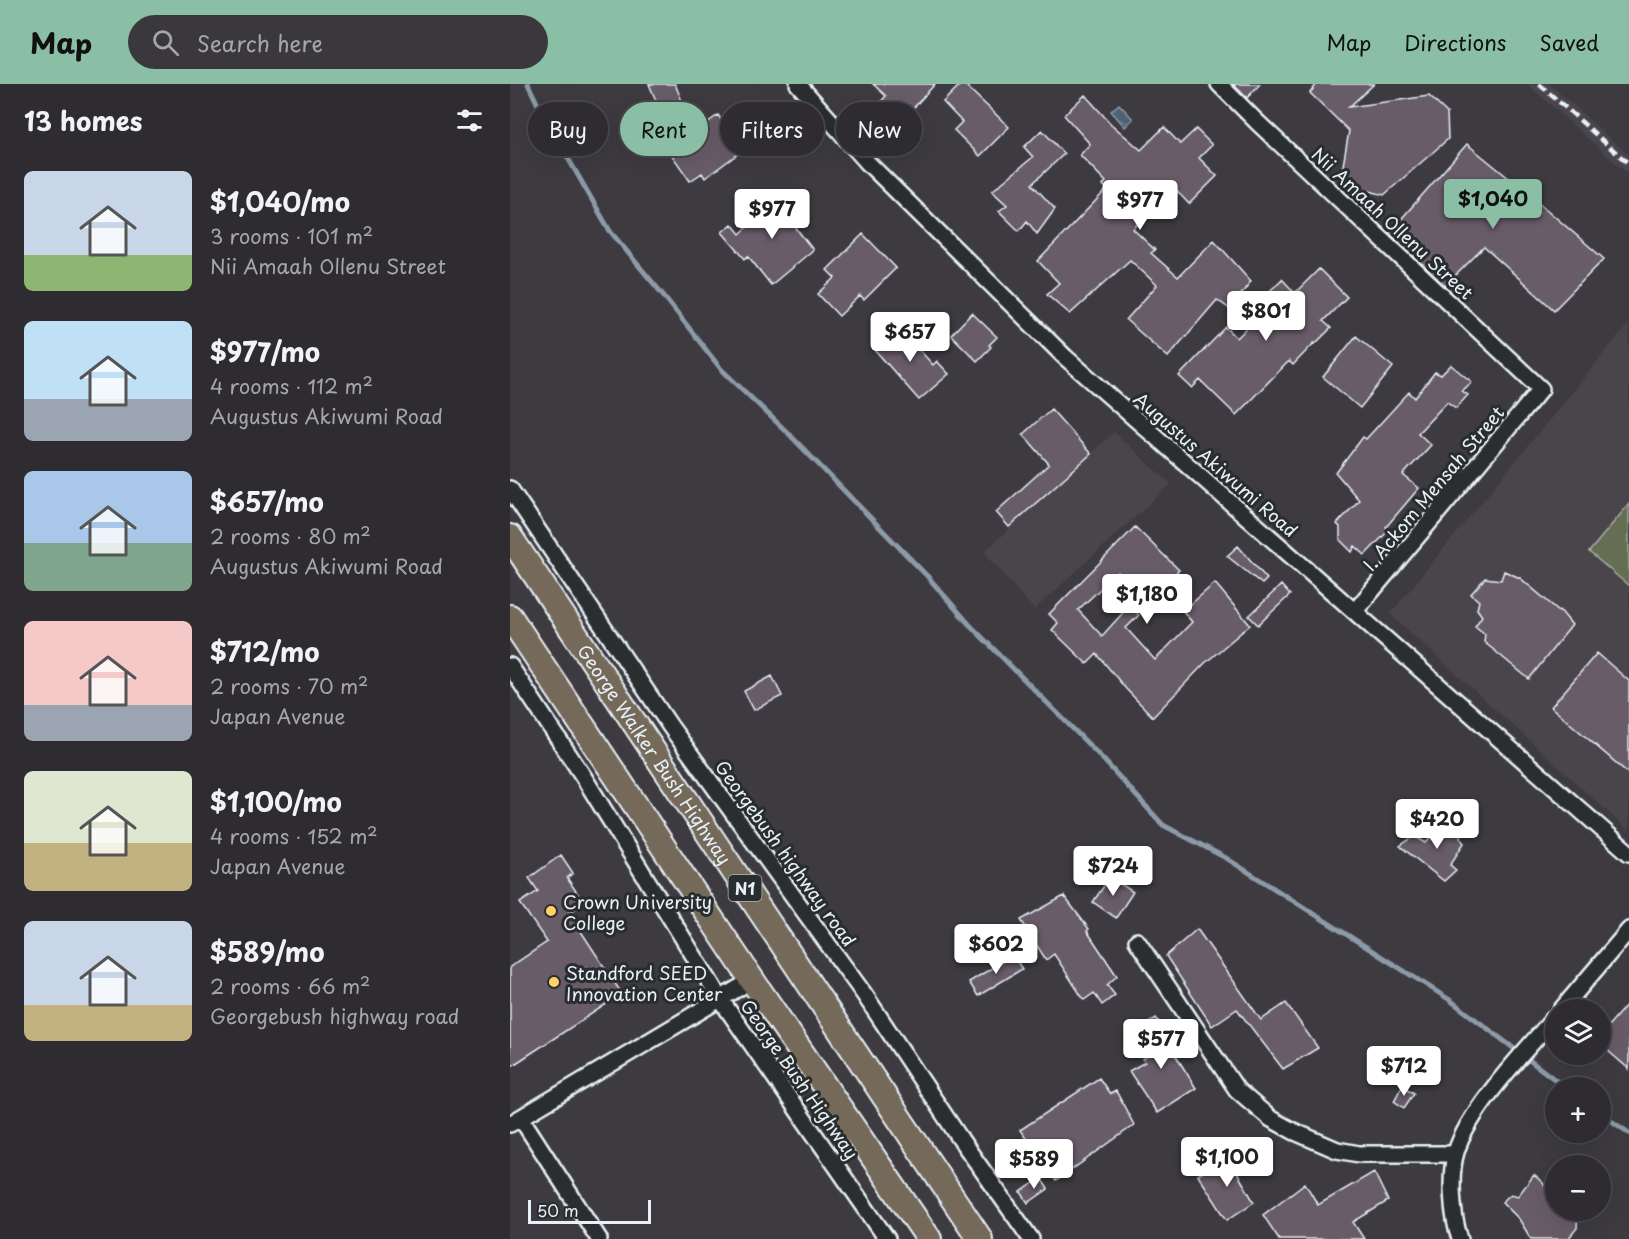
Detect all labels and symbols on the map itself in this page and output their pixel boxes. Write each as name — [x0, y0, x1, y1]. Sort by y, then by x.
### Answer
street label: Nii Amaah Ollenu Street — [1306, 141, 1480, 305]
pin: $1,040 — [1444, 179, 1542, 230]
pin: $977 — [1104, 180, 1176, 231]
pin: $977 — [736, 189, 808, 240]
pin: $801 — [1230, 291, 1302, 342]
pin: $657 — [874, 312, 946, 363]
street label: Augustus Akiwumi Road — [1128, 385, 1304, 543]
street label: I. Ackom Mensah Street — [1356, 400, 1510, 576]
pin: $1,180 — [1098, 574, 1196, 625]
street label: George Walker Bush Highway — [572, 638, 739, 869]
street label: Georgebush highway road — [709, 754, 863, 952]
pin: $420 — [1401, 799, 1473, 850]
pin: $724 — [1077, 846, 1149, 897]
road number: N1 — [728, 875, 762, 901]
place label: Crown University College — [563, 888, 712, 936]
marker: Crown University College — [544, 904, 558, 918]
pin: $602 — [960, 924, 1032, 975]
place label: Standford SEED Innovation Center — [566, 959, 723, 1007]
marker: Standford SEED Innovation Center — [547, 975, 561, 989]
street label: George Bush Highway — [735, 994, 865, 1164]
pin: $577 — [1125, 1019, 1197, 1070]
pin: $712 — [1368, 1046, 1440, 1097]
pin: $1,100 — [1178, 1137, 1276, 1188]
pin: $589 — [998, 1139, 1070, 1190]
scale bar — [528, 1197, 651, 1224]

